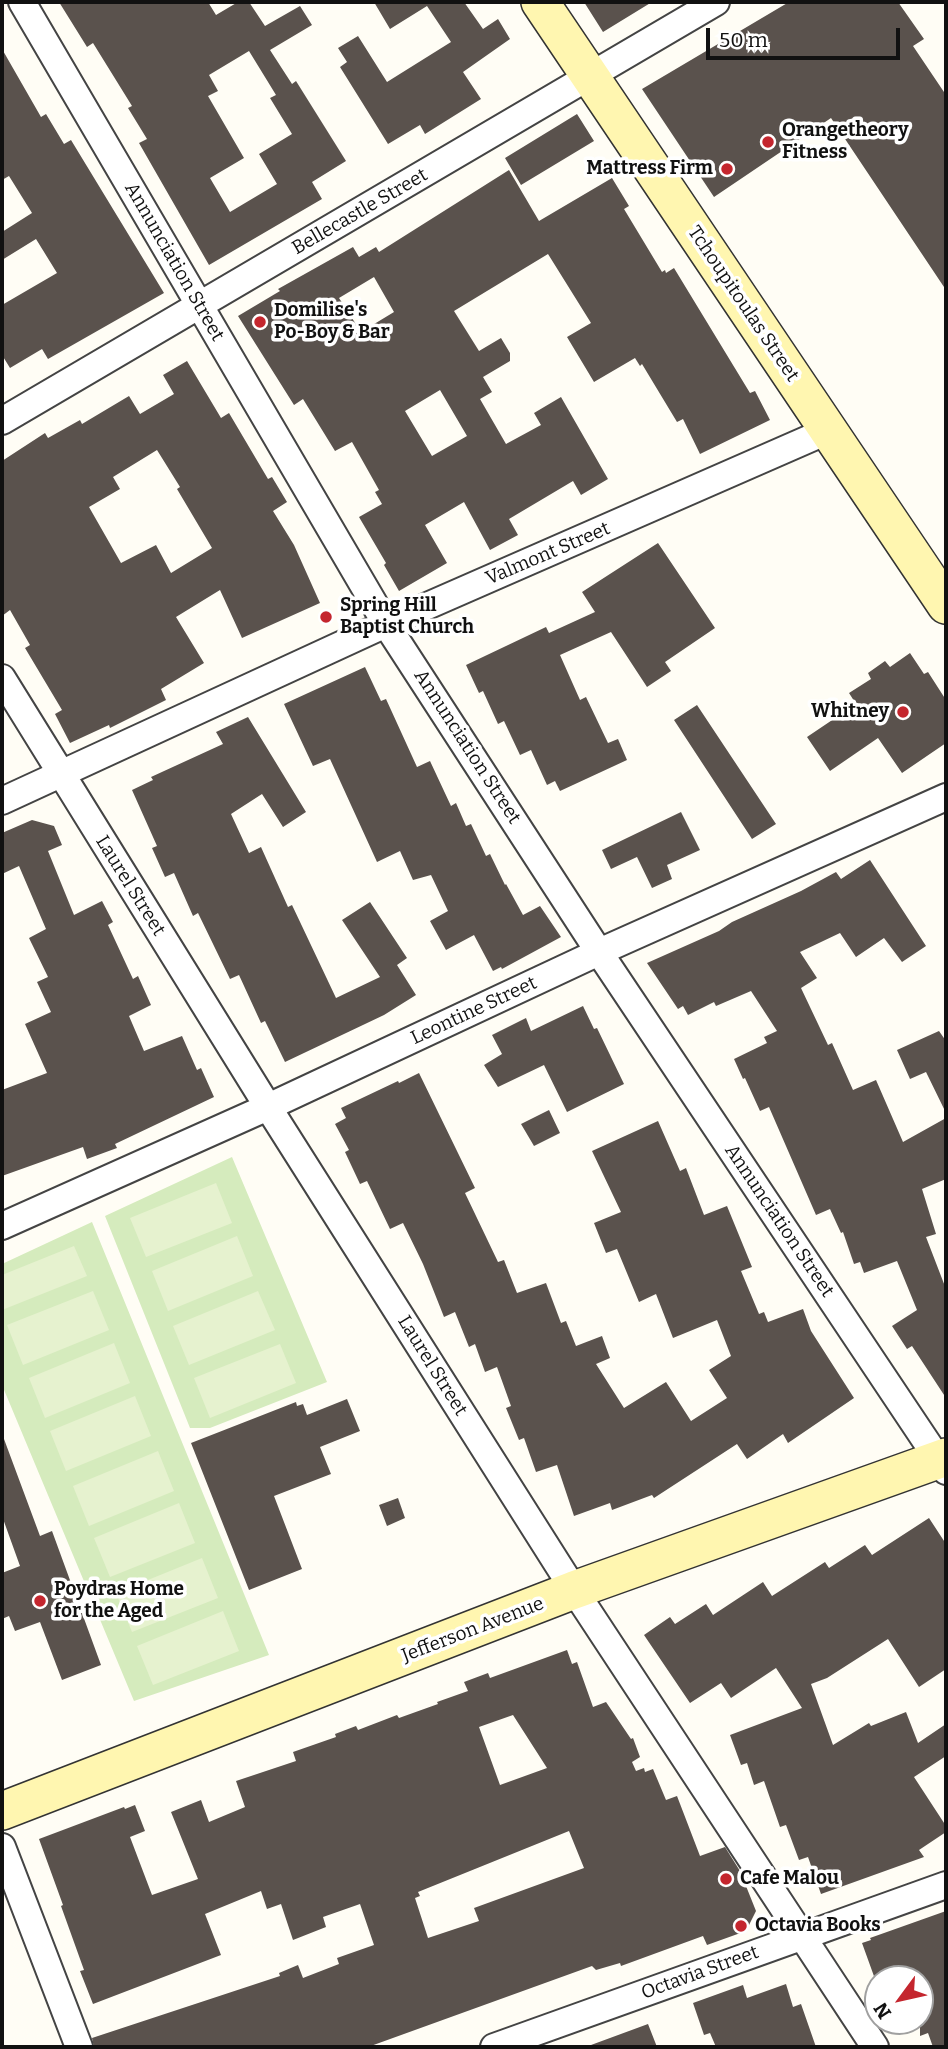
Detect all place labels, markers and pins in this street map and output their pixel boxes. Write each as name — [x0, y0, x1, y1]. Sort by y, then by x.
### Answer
place label: Orangetheory Fitness — [782, 120, 909, 164]
marker: Orangetheory Fitness — [760, 134, 776, 150]
place label: Mattress Firm — [586, 158, 713, 180]
marker: Mattress Firm — [719, 161, 735, 177]
place label: Domilise's Po-Boy & Bar — [274, 300, 390, 344]
marker: Domilise's Po-Boy & Bar — [252, 314, 268, 330]
place label: Spring Hill Baptist Church — [340, 595, 474, 639]
marker: Spring Hill Baptist Church — [318, 609, 334, 625]
place label: Whitney — [811, 701, 889, 723]
marker: Whitney — [895, 704, 911, 720]
place label: Poydras Home for the Aged — [54, 1579, 184, 1623]
marker: Poydras Home for the Aged — [32, 1593, 48, 1609]
place label: Cafe Malou — [740, 1868, 839, 1890]
marker: Cafe Malou — [718, 1871, 734, 1887]
place label: Octavia Books — [755, 1915, 881, 1937]
marker: Octavia Books — [733, 1918, 749, 1934]

